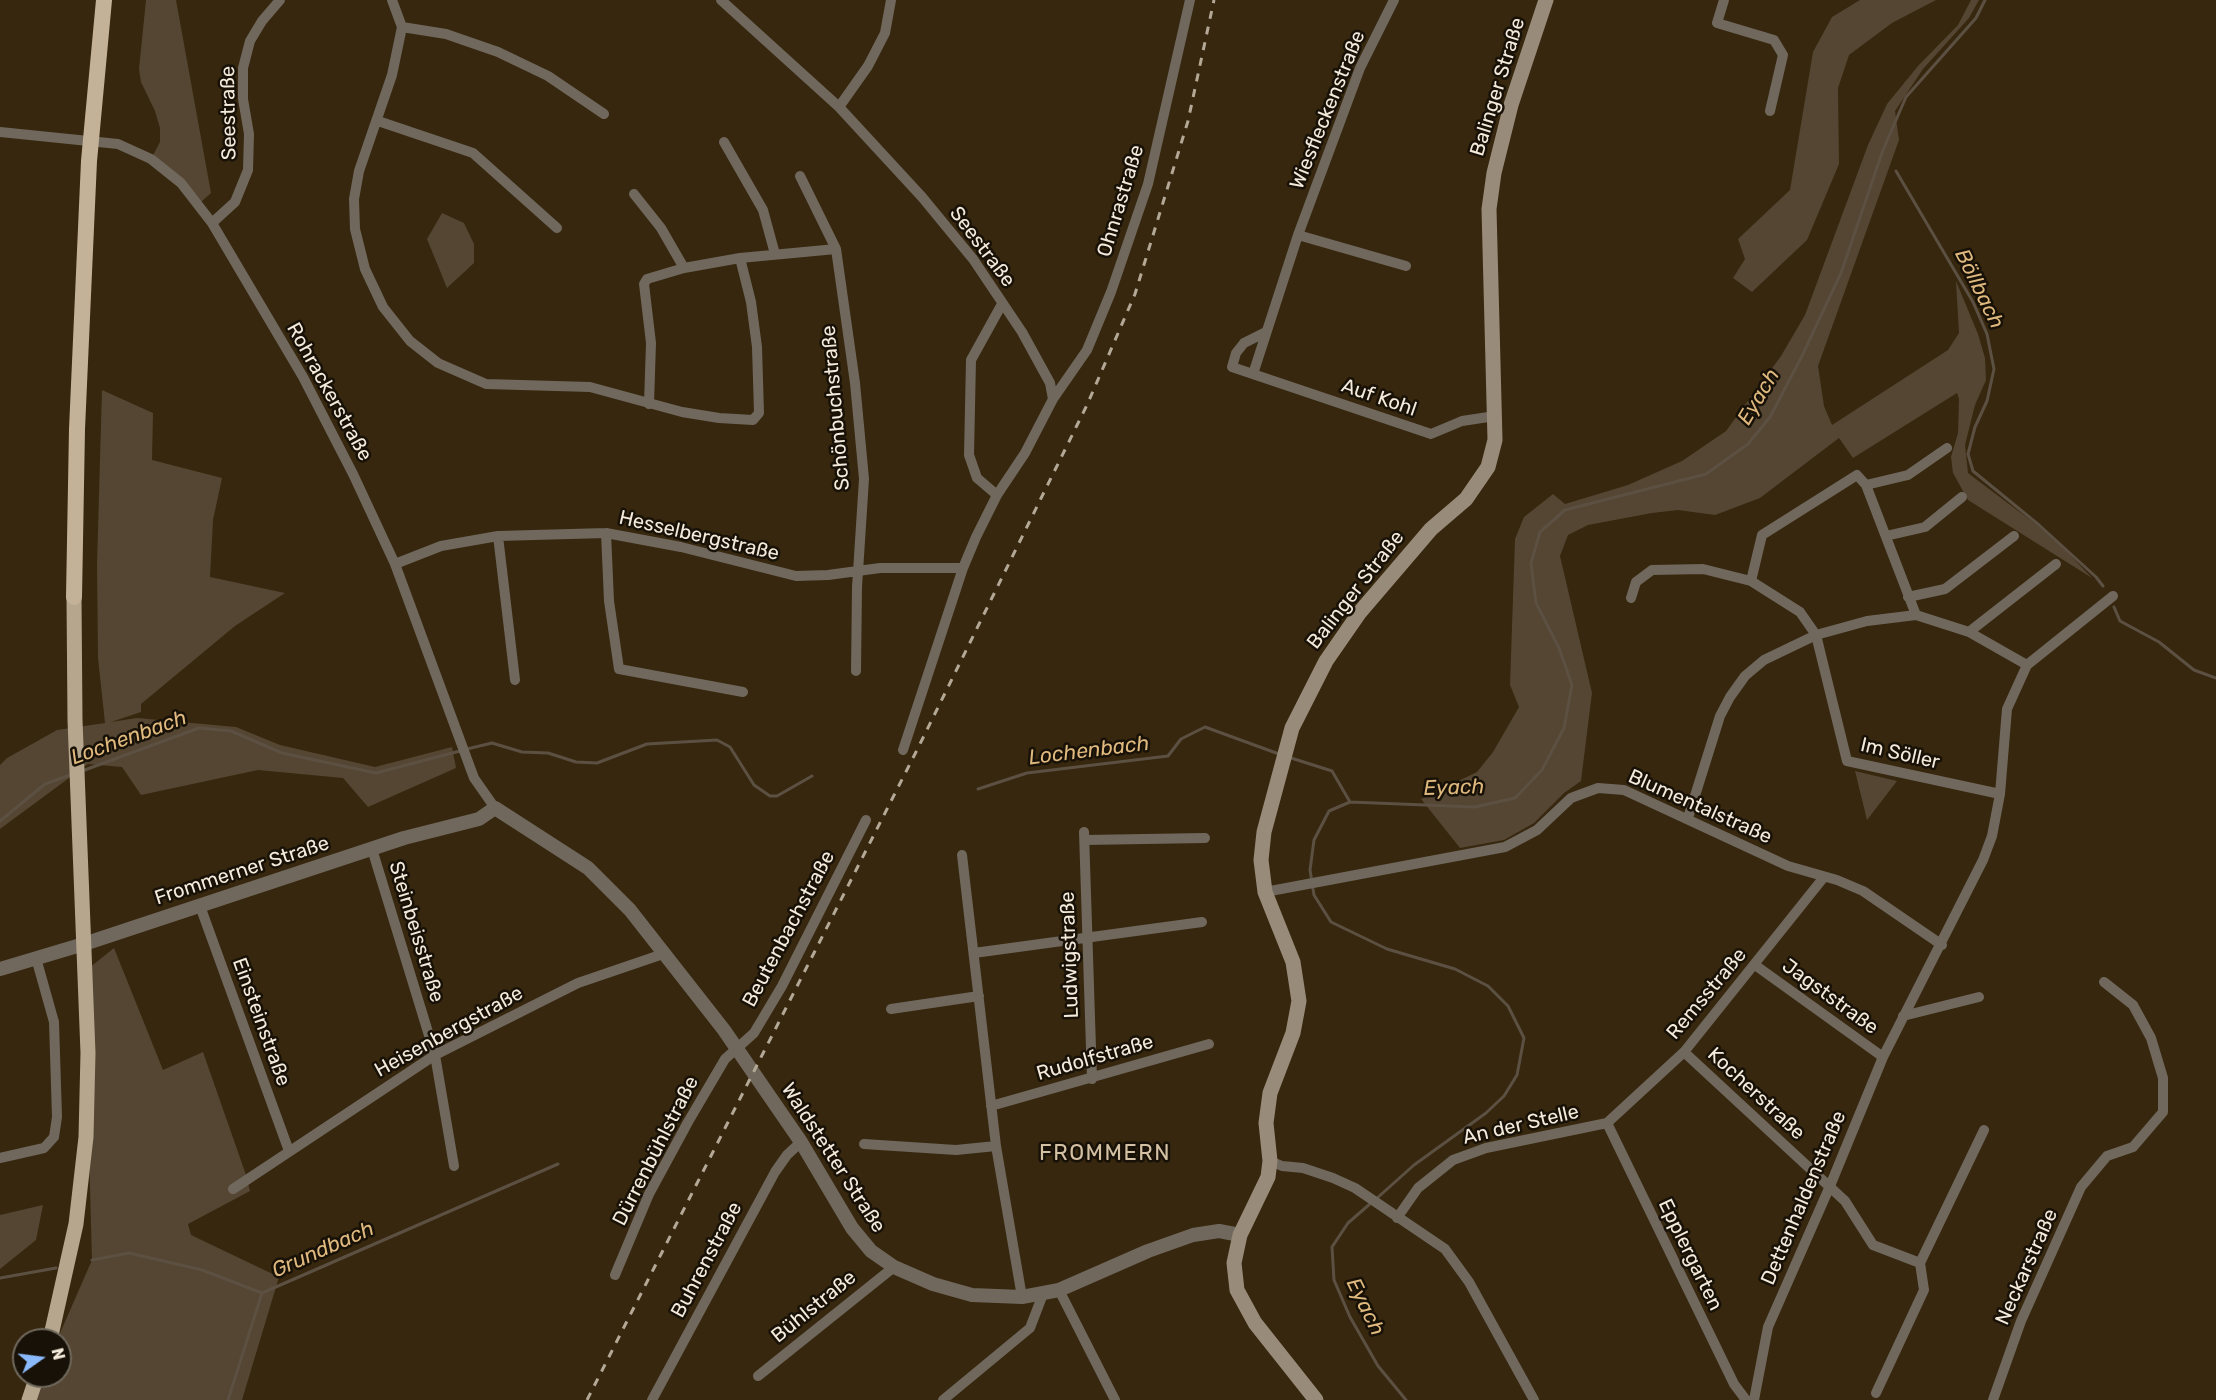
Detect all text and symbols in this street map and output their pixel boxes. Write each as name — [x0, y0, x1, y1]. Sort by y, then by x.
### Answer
street label: Balinger Straße — [1466, 15, 1530, 159]
street label: Wiesfleckenstraße — [1285, 27, 1371, 193]
street label: Seestraße — [216, 66, 242, 160]
street label: Ohnrastraße — [1093, 142, 1149, 260]
street label: Seestraße — [944, 202, 1020, 292]
water label: Böllbach — [1949, 245, 2009, 333]
street label: Rohrackerstraße — [281, 319, 377, 465]
street label: Schönbuchstraße — [817, 324, 855, 492]
water label: Eyach — [1733, 364, 1785, 430]
street label: Auf Kohl — [1338, 374, 1420, 422]
street label: Hesselbergstraße — [616, 506, 782, 566]
street label: Balinger Straße — [1302, 526, 1410, 654]
water label: Lochenbach — [68, 705, 190, 771]
water label: Lochenbach — [1027, 731, 1151, 771]
street label: Im Söller — [1858, 733, 1942, 775]
street label: Blumentalstraße — [1625, 765, 1775, 849]
water label: Eyach — [1423, 774, 1485, 802]
street label: Frommerner Straße — [152, 831, 332, 911]
street label: Beutenbachstraße — [738, 847, 840, 1011]
street label: Steinbeisstraße — [383, 859, 449, 1005]
street label: Ludwigstraße — [1056, 891, 1084, 1019]
street label: Remsstraße — [1662, 944, 1752, 1044]
street label: Jagststraße — [1777, 954, 1883, 1040]
street label: Einsteinstraße — [227, 955, 295, 1089]
street label: Heisenbergstraße — [371, 981, 527, 1083]
street label: Rudolfstraße — [1034, 1030, 1156, 1086]
street label: Kocherstraße — [1702, 1043, 1810, 1145]
street label: Dürrenbühlstraße — [608, 1072, 704, 1230]
street label: Waldstetter Straße — [776, 1079, 890, 1237]
street label: An der Stelle — [1461, 1100, 1581, 1150]
street label: Dettenhaldenstraße — [1756, 1107, 1852, 1289]
district label: FROMMERN — [1039, 1141, 1171, 1167]
street label: Epplergarten — [1653, 1195, 1727, 1315]
street label: Buhrenstraße — [666, 1198, 748, 1322]
street label: Neckarstraße — [1991, 1205, 2063, 1329]
water label: Grundbach — [268, 1216, 378, 1284]
street label: Bühlstraße — [767, 1266, 861, 1348]
water label: Eyach — [1340, 1274, 1390, 1340]
north arrow — [12, 1328, 72, 1388]
text: N — [47, 1346, 69, 1362]

